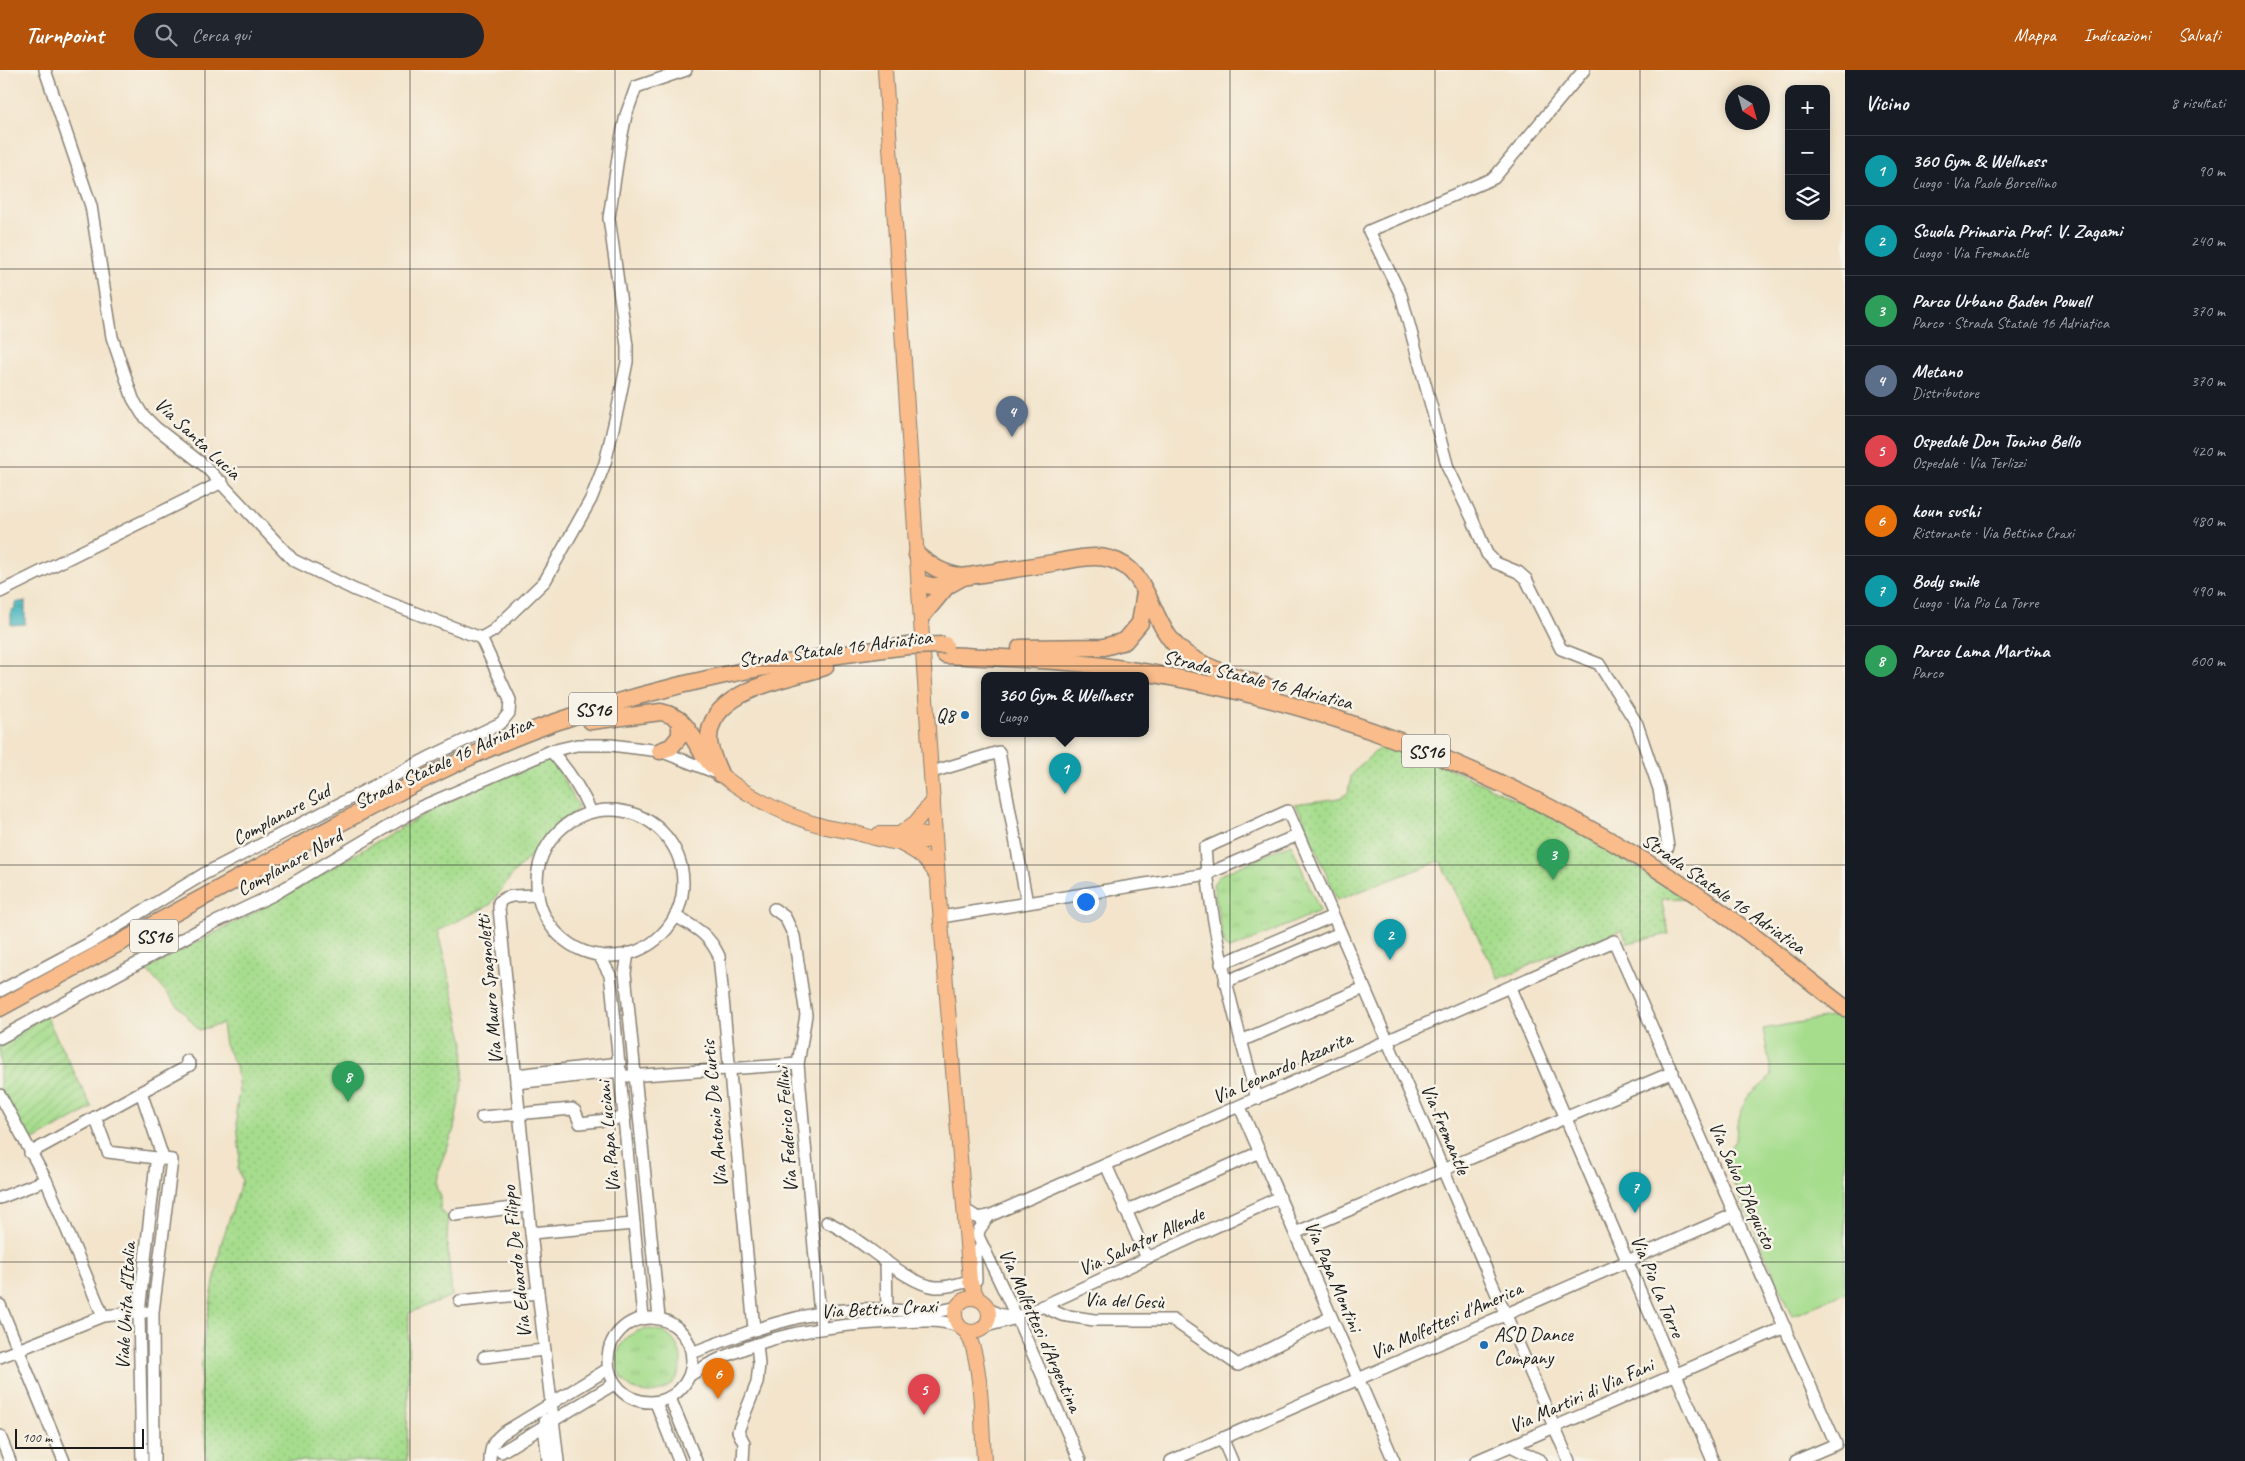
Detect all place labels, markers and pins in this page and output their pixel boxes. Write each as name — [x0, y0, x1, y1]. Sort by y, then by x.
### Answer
pin: 4 — [996, 396, 1028, 437]
place label: Q8 — [936, 703, 957, 728]
marker: Q8 — [959, 709, 971, 721]
pin: 1 — [1049, 753, 1081, 794]
pin: 3 — [1537, 839, 1569, 880]
pin: 2 — [1374, 919, 1406, 960]
pin: 8 — [332, 1061, 364, 1102]
pin: 7 — [1619, 1172, 1651, 1213]
place label: ASD Dance Company — [1494, 1322, 1574, 1370]
marker: ASD Dance Company — [1478, 1339, 1490, 1351]
pin: 6 — [702, 1358, 734, 1399]
pin: 5 — [908, 1374, 940, 1415]

